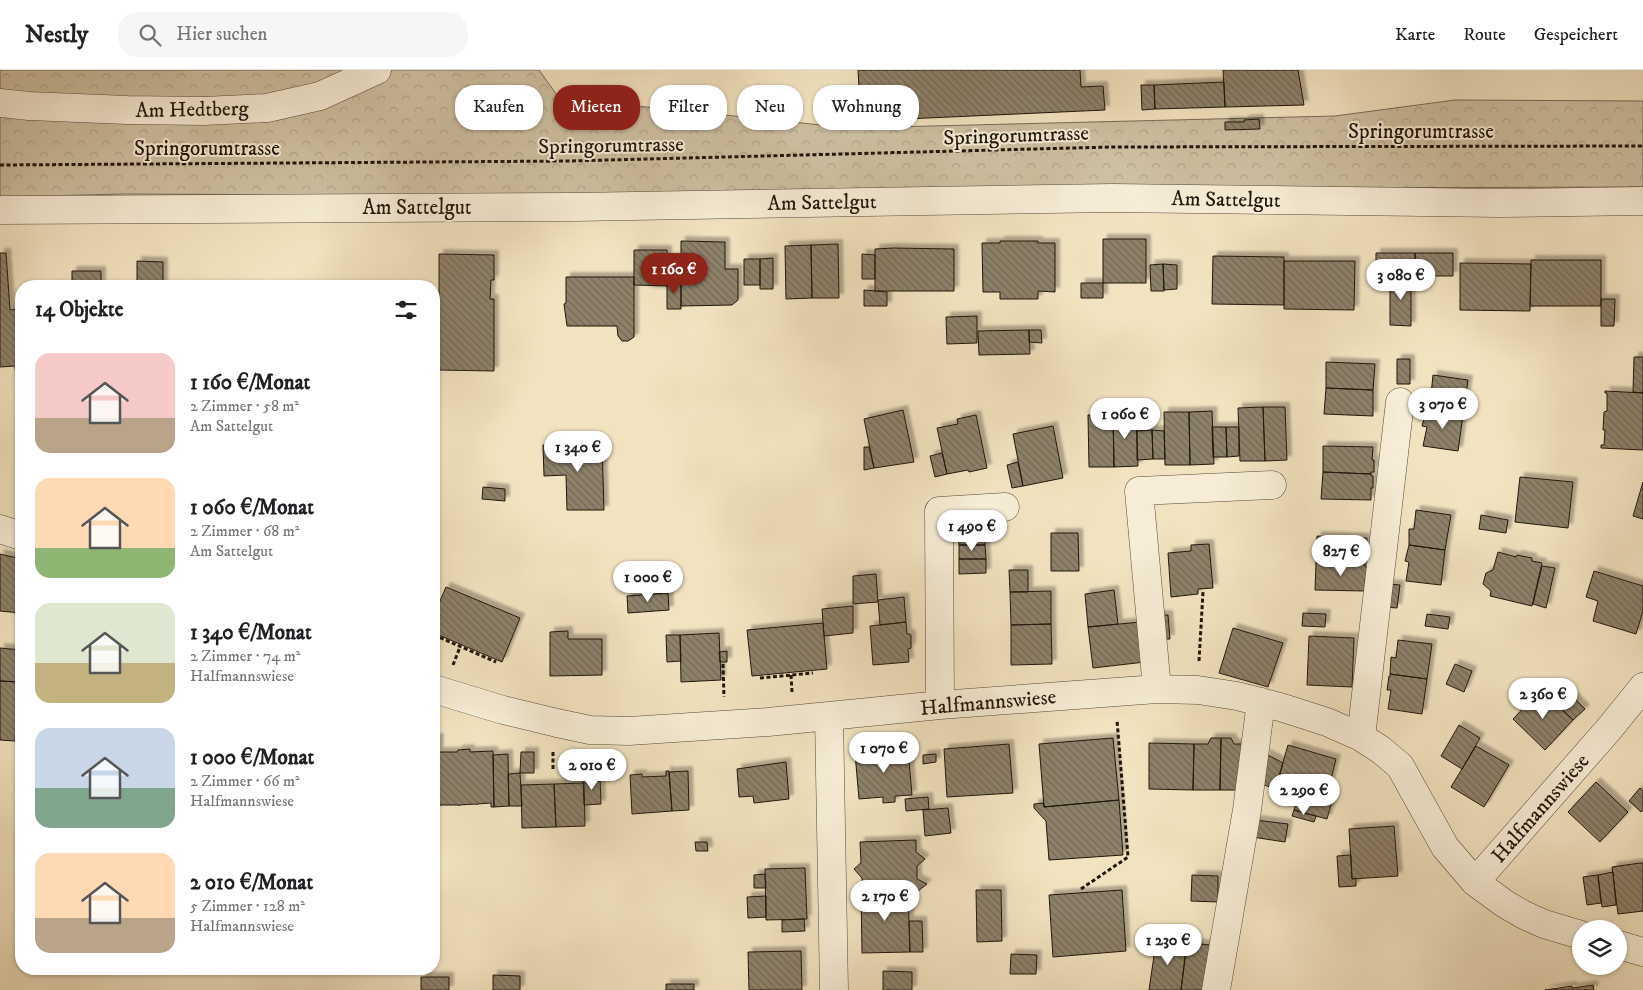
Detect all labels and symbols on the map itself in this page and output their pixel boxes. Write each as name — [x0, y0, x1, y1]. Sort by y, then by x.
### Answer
street label: Am Hedtberg — [135, 96, 250, 124]
street label: Springorumtrasse — [1348, 119, 1494, 145]
street label: Springorumtrasse — [943, 120, 1090, 152]
street label: Springorumtrasse — [538, 132, 684, 160]
street label: Springorumtrasse — [134, 136, 280, 162]
street label: Am Sattelgut — [1171, 186, 1281, 214]
street label: Am Sattelgut — [767, 189, 877, 217]
street label: Am Sattelgut — [362, 195, 472, 221]
pin: 1 160 € — [628, 252, 720, 295]
pin: 3 080 € — [1355, 258, 1447, 301]
pin: 3 070 € — [1397, 388, 1489, 430]
pin: 1 060 € — [1079, 398, 1171, 440]
pin: 1 340 € — [532, 430, 624, 473]
pin: 1 490 € — [926, 510, 1018, 552]
pin: 827 € — [1306, 534, 1376, 577]
pin: 1 000 € — [602, 560, 694, 603]
pin: 2 360 € — [1497, 678, 1589, 720]
street label: Halfmannswiese — [919, 684, 1057, 722]
pin: 1 070 € — [838, 732, 930, 774]
pin: 2 010 € — [546, 748, 638, 791]
street label: Halfmannswiese — [1486, 748, 1596, 869]
pin: 2 290 € — [1258, 774, 1350, 816]
pin: 2 170 € — [839, 880, 931, 922]
pin: 1 230 € — [1122, 924, 1214, 966]

